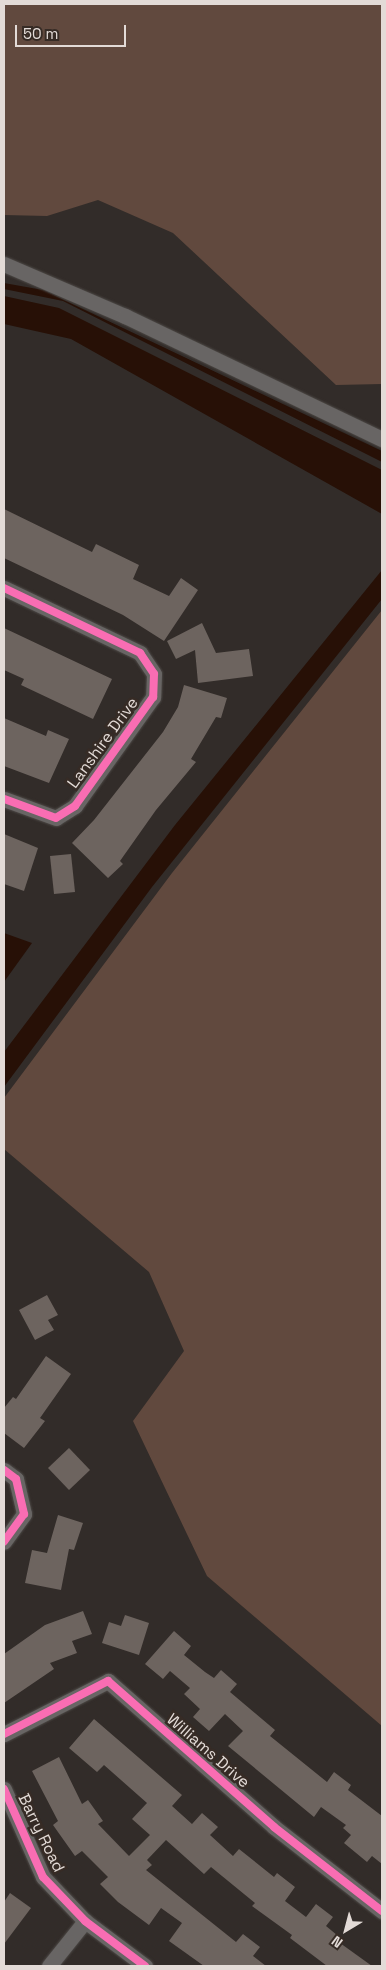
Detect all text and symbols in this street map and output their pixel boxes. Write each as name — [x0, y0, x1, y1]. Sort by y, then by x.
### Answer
scale bar — [18, 15, 129, 47]
text: 50 m — [23, 24, 58, 43]
street label: Lanshire Drive — [64, 694, 142, 792]
street label: Williams Drive — [163, 1710, 253, 1792]
street label: Barry Road — [14, 1791, 68, 1875]
north arrow — [321, 1905, 371, 1955]
text: N — [328, 1932, 346, 1952]

